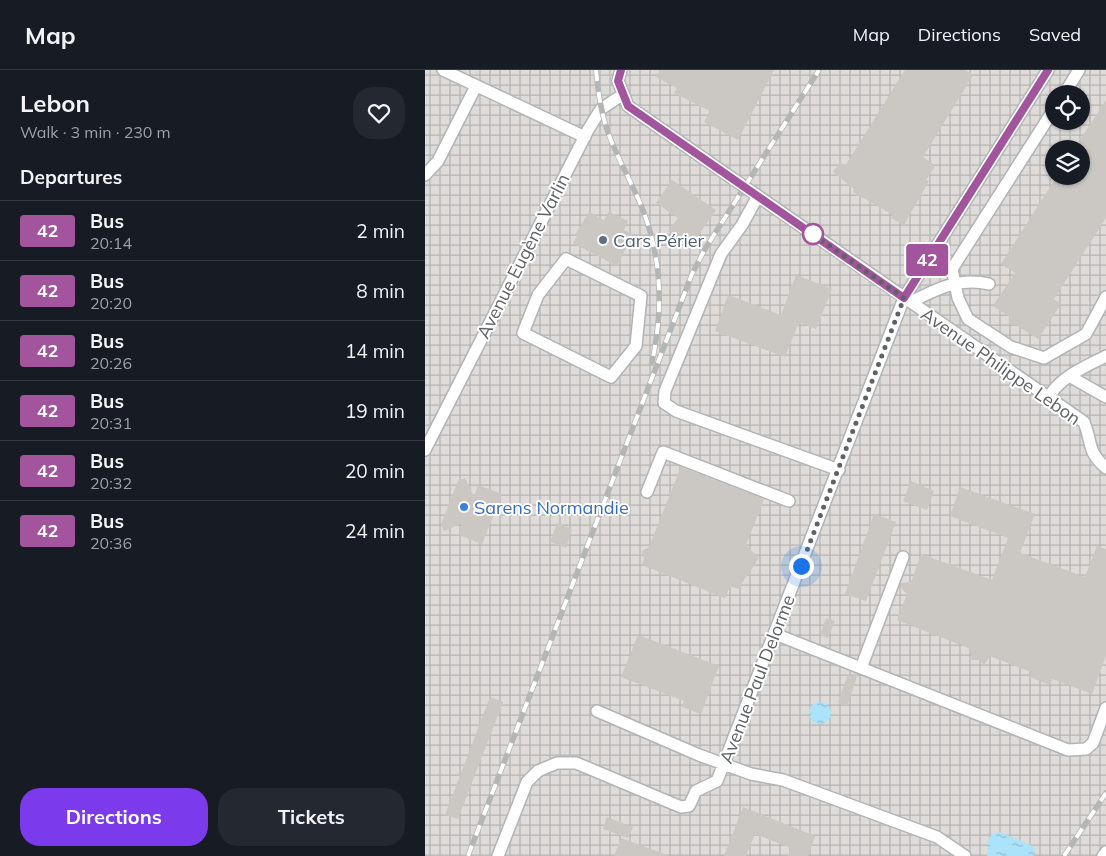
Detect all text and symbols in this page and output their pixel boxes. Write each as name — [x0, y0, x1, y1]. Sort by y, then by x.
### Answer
text: Map — [25, 20, 76, 50]
text: Map — [853, 23, 890, 46]
text: Directions — [918, 23, 1001, 46]
text: Saved — [1029, 23, 1081, 46]
map controls — [1045, 85, 1090, 185]
button: locate — [1045, 85, 1090, 130]
button: heart — [353, 87, 405, 139]
text: Lebon — [20, 88, 90, 118]
text: Walk · 3 min · 230 m — [20, 122, 171, 142]
button: layers — [1045, 140, 1090, 185]
text: Departures — [20, 165, 122, 189]
street label: Avenue Eugène Varlin — [471, 170, 575, 342]
text: Bus — [90, 209, 124, 233]
text: 42 — [37, 219, 58, 242]
text: 2 min — [356, 219, 405, 243]
unlabelled marker — [802, 223, 824, 245]
place label: Cars Périer — [613, 229, 705, 252]
text: 20:14 — [90, 233, 132, 253]
marker: Cars Périer — [597, 234, 609, 246]
line badge: 42 — [905, 244, 949, 276]
text: 42 — [916, 248, 938, 271]
text: Bus — [90, 269, 124, 293]
text: 42 — [37, 279, 58, 302]
text: 8 min — [356, 279, 405, 303]
text: 20:20 — [90, 293, 132, 313]
street label: Avenue Philippe Lebon — [917, 302, 1085, 430]
text: Bus — [90, 329, 124, 353]
text: 42 — [37, 339, 58, 362]
text: 14 min — [345, 339, 405, 363]
text: 20:26 — [90, 353, 132, 373]
text: Bus — [90, 389, 124, 413]
text: 42 — [37, 399, 58, 422]
text: 19 min — [345, 399, 405, 423]
text: 20:31 — [90, 413, 132, 433]
text: Bus — [90, 449, 124, 473]
text: 42 — [37, 459, 58, 482]
text: 20 min — [345, 459, 405, 483]
text: 20:32 — [90, 473, 132, 493]
place label: Sarens Normandie — [474, 496, 629, 519]
marker: Sarens Normandie — [458, 501, 470, 513]
text: Bus — [90, 509, 124, 533]
text: 42 — [37, 519, 58, 542]
text: 24 min — [345, 519, 405, 543]
text: 20:36 — [90, 533, 132, 553]
your location — [789, 554, 814, 579]
street label: Avenue Paul Delorme — [714, 591, 800, 767]
button: Directions — [20, 788, 208, 846]
button: Tickets — [218, 788, 405, 846]

